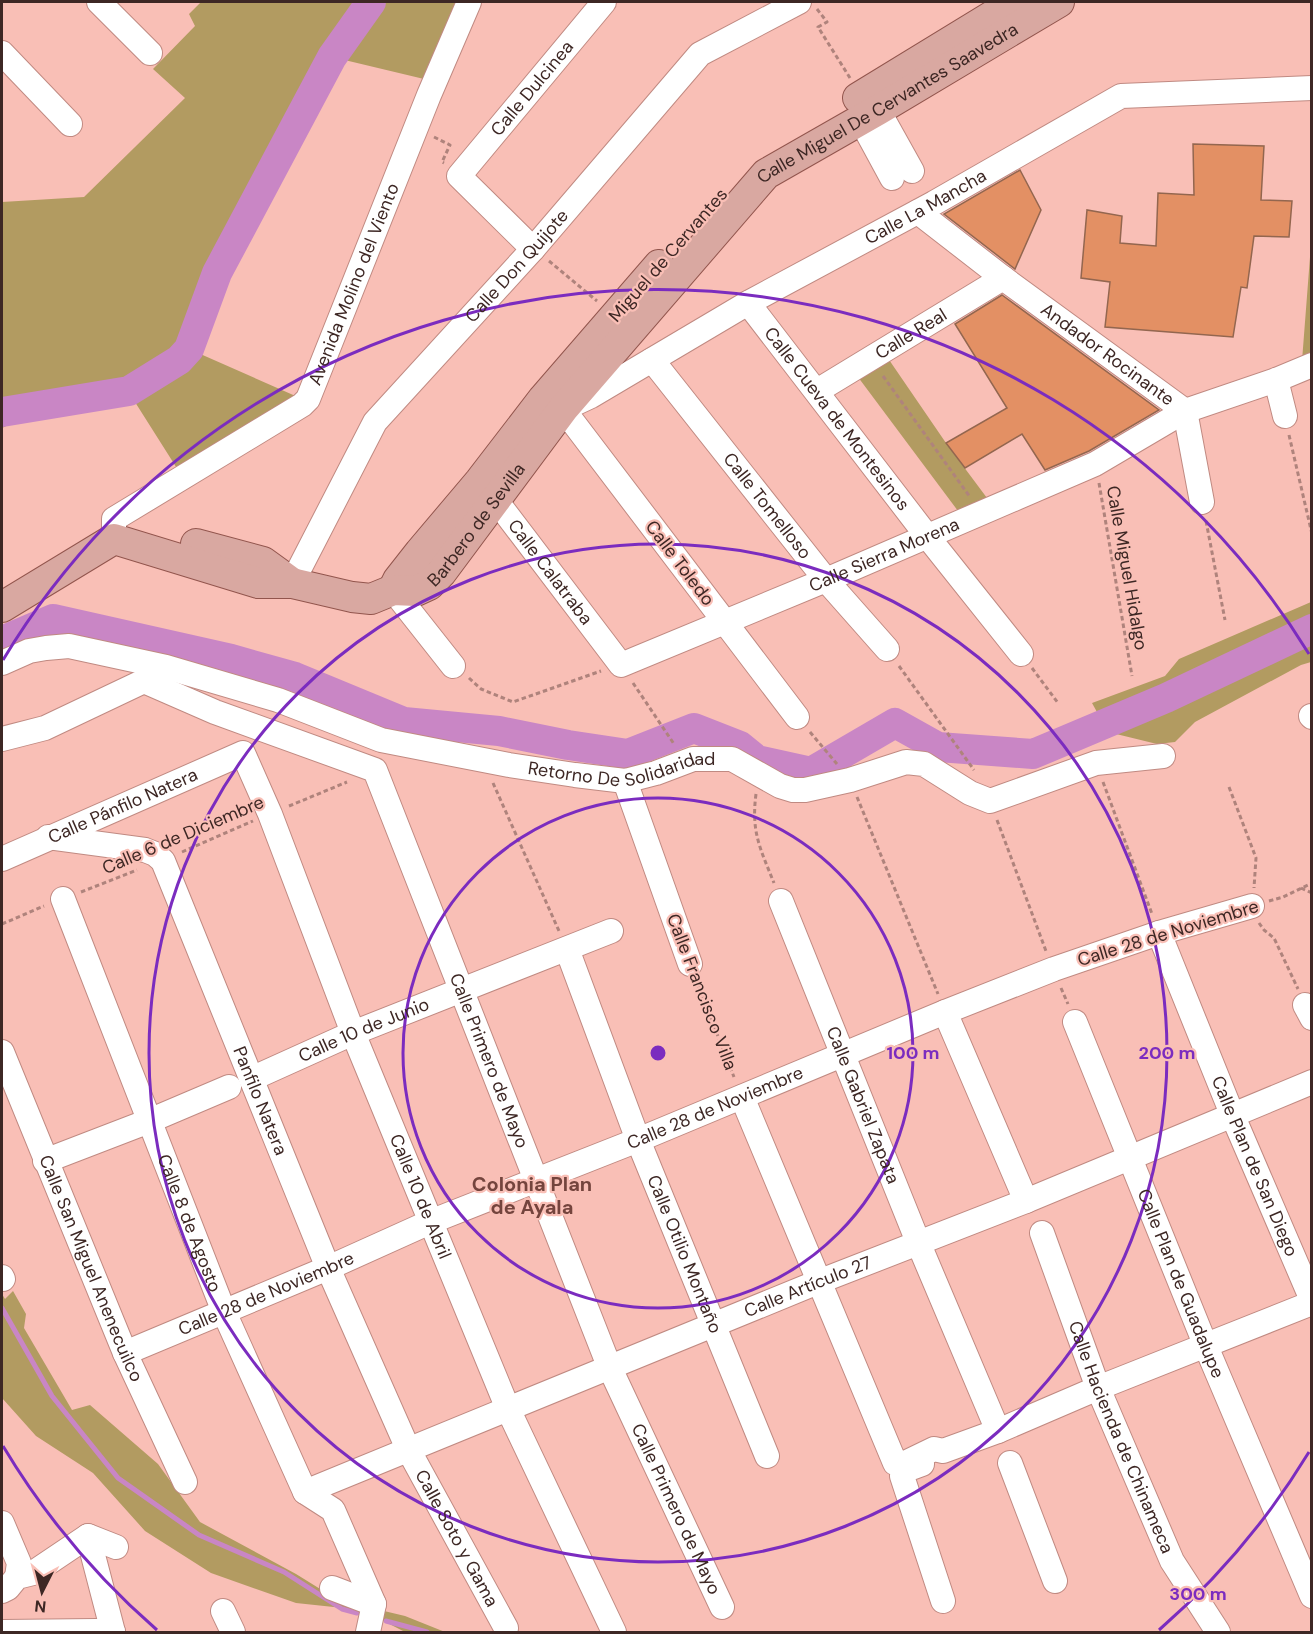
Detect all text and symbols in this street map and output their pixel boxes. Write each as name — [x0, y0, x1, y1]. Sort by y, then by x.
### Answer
street label: Calle Miguel De Cervantes Saavedra — [751, 17, 1022, 188]
street label: Calle Dulcinea — [485, 36, 579, 141]
street label: Calle La Mancha — [860, 164, 991, 250]
street label: Avenida Molino del Viento — [303, 179, 405, 389]
street label: Miguel de Cervantes — [603, 183, 733, 327]
street label: Calle Don Quijote — [460, 204, 574, 328]
street label: Andador Rocinante — [1036, 297, 1179, 411]
street label: Calle Real — [871, 303, 951, 365]
street label: Calle Cueva de Montesinos — [759, 322, 915, 516]
street label: Calle Tomelloso — [718, 448, 817, 564]
street label: Barbero de Sevilla — [422, 458, 531, 592]
street label: Calle Miguel Hidalgo — [1101, 484, 1153, 652]
street label: Calle Sierra Morena — [805, 512, 963, 598]
street label: Calle Calatraba — [502, 514, 598, 630]
street label: Calle Toledo — [640, 515, 720, 611]
street label: Retorno De Solidaridad — [526, 747, 715, 793]
street label: Calle Pánfilo Natera — [44, 762, 201, 849]
street label: Calle 6 de Diciembre — [98, 790, 268, 880]
street label: Calle 28 de Noviembre — [1074, 894, 1262, 972]
street label: Calle Francisco Villa — [661, 910, 743, 1074]
street label: Calle Primero de Mayo — [444, 970, 534, 1152]
street label: Calle 10 de Junio — [295, 992, 433, 1068]
street label: Calle Gabriel Zapata — [821, 1023, 905, 1187]
text: 100 m — [886, 1041, 940, 1065]
text: 200 m — [1139, 1041, 1195, 1065]
street label: Panfilo Natera — [227, 1043, 293, 1159]
centre of rings — [648, 1043, 668, 1063]
street label: Calle 28 de Noviembre — [624, 1061, 807, 1155]
street label: Calle Plan de San Diego — [1206, 1072, 1304, 1260]
street label: Calle 10 de Abril — [384, 1130, 457, 1263]
street label: Calle 8 de Agosto — [152, 1151, 227, 1296]
street label: Calle San Miguel Anenecuilco — [33, 1152, 149, 1386]
district label: Colonia Plan de Ayala — [472, 1171, 592, 1220]
street label: Calle Otilio Montaño — [642, 1171, 728, 1337]
street label: Calle Plan de Guadalupe — [1132, 1185, 1230, 1382]
street label: Calle 28 de Noviembre — [175, 1246, 358, 1341]
street label: Calle Artículo 27 — [740, 1250, 875, 1323]
street label: Calle Hacienda de Chinameca — [1063, 1318, 1179, 1557]
street label: Calle Primero de Mayo — [626, 1420, 726, 1598]
street label: Calle Soto y Gama — [410, 1465, 504, 1611]
north arrow — [12, 1562, 72, 1622]
text: 300 m — [1169, 1582, 1227, 1606]
text: N — [34, 1595, 47, 1617]

